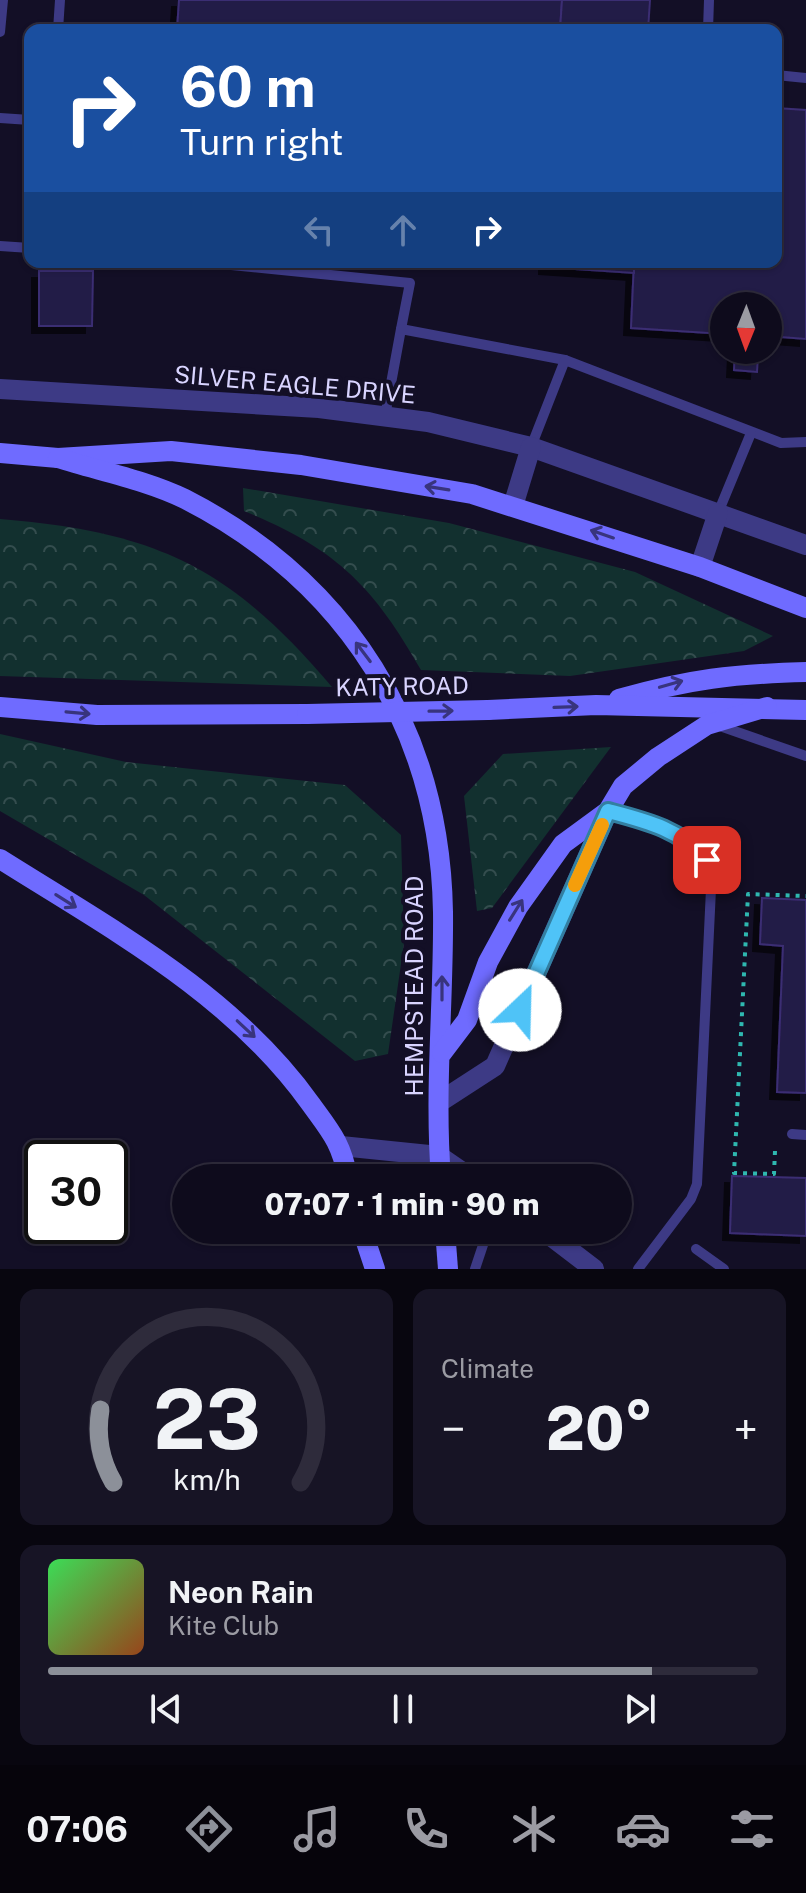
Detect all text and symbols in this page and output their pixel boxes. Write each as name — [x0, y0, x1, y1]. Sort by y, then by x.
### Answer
text: 60 m — [180, 54, 316, 120]
icon: right — [48, 56, 152, 160]
text: Turn right — [180, 121, 343, 163]
icon: left — [297, 208, 341, 252]
icon: ahead — [381, 208, 425, 252]
icon: right — [465, 208, 509, 252]
north arrow — [710, 292, 782, 364]
map controls — [710, 292, 782, 364]
street label: SILVER EAGLE DRIVE — [173, 359, 417, 409]
one-way arrow — [425, 479, 450, 494]
one-way arrow — [589, 525, 614, 540]
one-way arrow — [355, 642, 372, 663]
street label: KATY ROAD — [335, 671, 469, 701]
one-way arrow — [658, 676, 684, 691]
one-way arrow — [552, 699, 579, 714]
one-way arrow — [427, 703, 454, 719]
one-way arrow — [64, 706, 91, 721]
pin — [673, 826, 741, 894]
icon: arrive — [685, 838, 729, 882]
street label: HEMPSTEAD ROAD — [400, 876, 428, 1096]
one-way arrow — [54, 893, 77, 909]
one-way arrow — [509, 899, 525, 922]
position arrow — [478, 968, 562, 1052]
one-way arrow — [434, 975, 450, 1002]
one-way arrow — [236, 1019, 256, 1038]
speed limit sign: 30 — [24, 1140, 128, 1244]
text: 07:07 · 1 min · 90 m — [264, 1186, 540, 1222]
text: Climate — [441, 1353, 534, 1384]
text: 23 — [152, 1370, 261, 1468]
text: 20° — [546, 1393, 653, 1464]
text: − — [441, 1403, 465, 1455]
text: + — [734, 1403, 758, 1455]
text: km/h — [173, 1463, 240, 1496]
text: Neon Rain — [168, 1574, 314, 1610]
text: Kite Club — [168, 1610, 279, 1641]
icon: previous — [144, 1687, 188, 1731]
icon: pause — [381, 1687, 425, 1731]
icon: next — [618, 1687, 662, 1731]
icon: directions — [181, 1801, 237, 1857]
icon: music — [289, 1801, 345, 1857]
icon: phone — [398, 1801, 454, 1857]
icon: climate — [506, 1801, 562, 1857]
icon: car — [615, 1801, 671, 1857]
icon: filters — [724, 1801, 780, 1857]
text: 07:06 — [26, 1808, 128, 1850]

